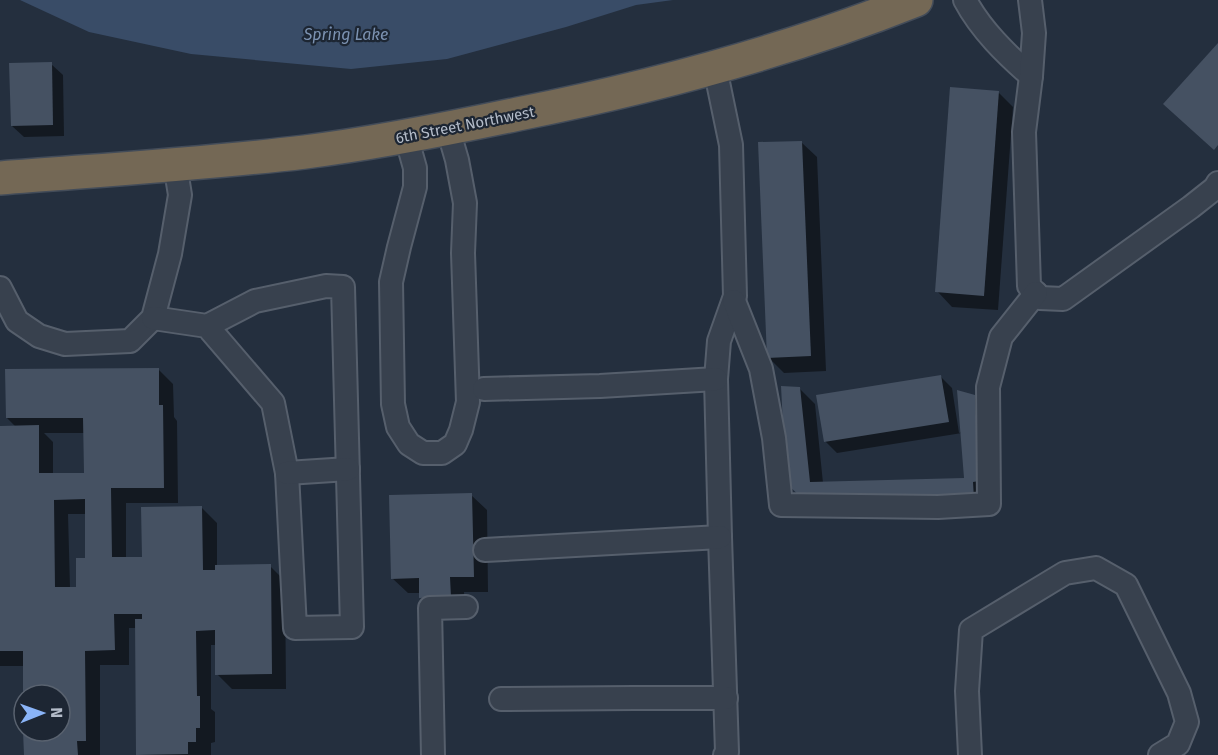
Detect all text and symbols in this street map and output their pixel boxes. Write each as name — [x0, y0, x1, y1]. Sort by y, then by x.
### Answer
water label: Spring Lake — [303, 25, 388, 44]
street label: 6th Street Northwest — [394, 103, 537, 147]
north arrow — [12, 683, 72, 743]
text: N — [47, 707, 66, 718]

